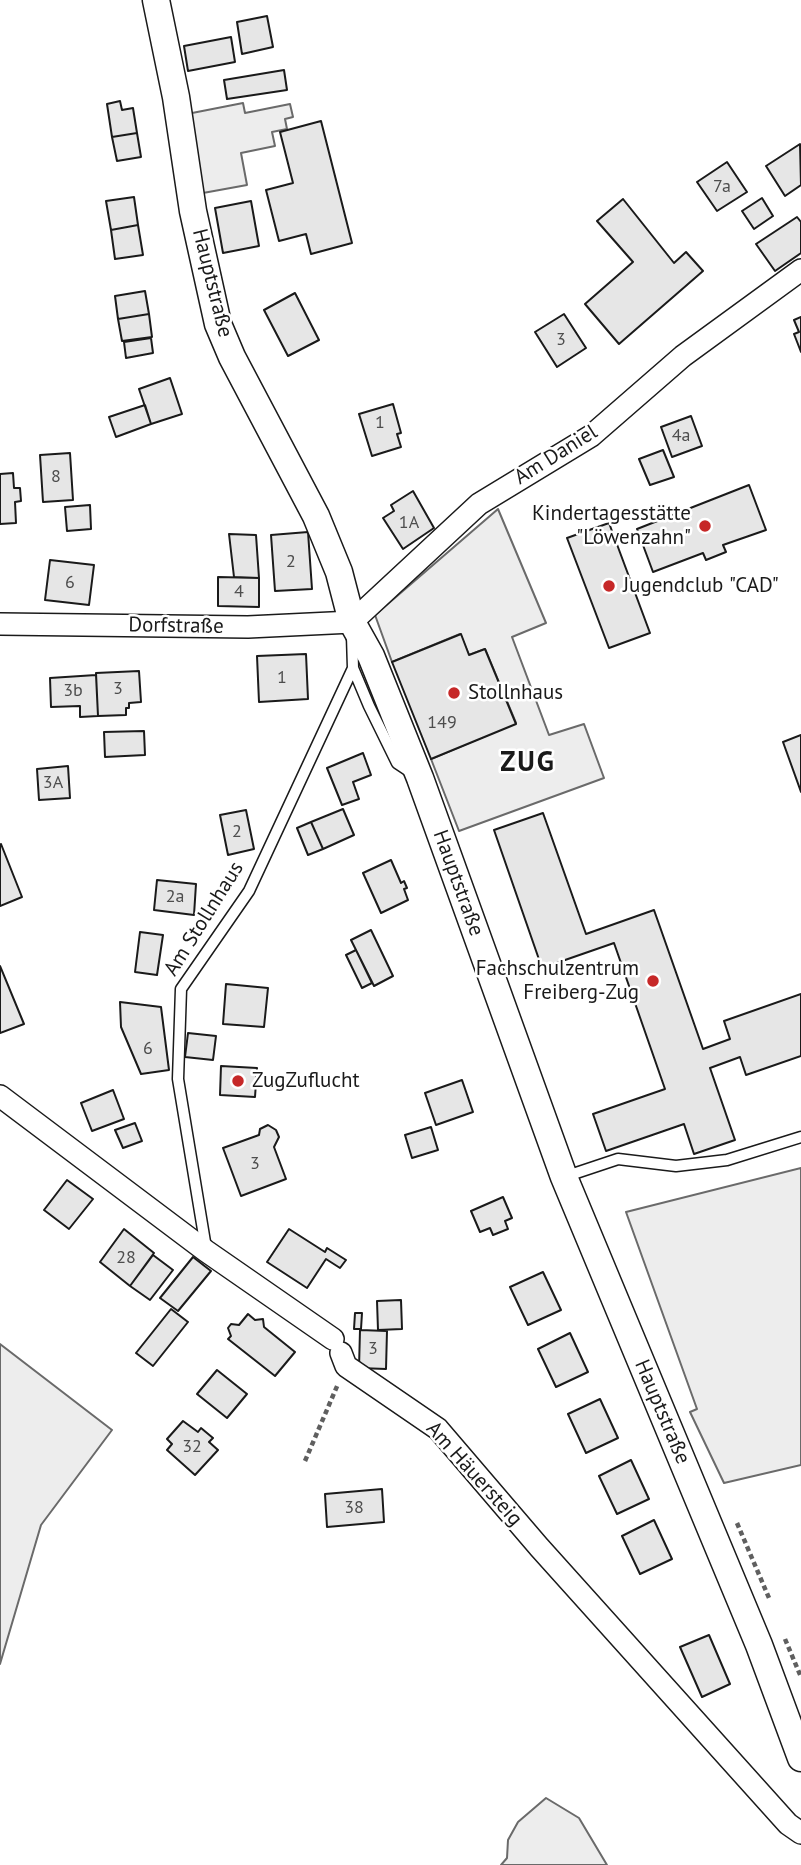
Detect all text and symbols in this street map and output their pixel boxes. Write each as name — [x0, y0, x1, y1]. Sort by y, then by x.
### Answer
house number: 7a — [713, 176, 731, 198]
street label: Hauptstraße — [186, 226, 238, 340]
house number: 3 — [556, 329, 566, 351]
house number: 1 — [375, 412, 385, 434]
street label: Am Daniel — [510, 420, 602, 490]
house number: 4a — [672, 425, 690, 447]
house number: 8 — [51, 466, 61, 488]
place label: Kindertagesstätte "Löwenzahn" — [532, 501, 691, 551]
house number: 1A — [399, 512, 419, 534]
marker: Kindertagesstätte "Löwenzahn" — [697, 518, 713, 534]
house number: 2 — [286, 551, 296, 573]
house number: 6 — [65, 572, 75, 594]
place label: Jugendclub "CAD" — [623, 573, 779, 599]
marker: Jugendclub "CAD" — [601, 578, 617, 594]
house number: 4 — [234, 581, 244, 603]
street label: Dorfstraße — [128, 613, 224, 639]
house number: 1 — [277, 667, 287, 689]
house number: 3 — [113, 678, 123, 700]
house number: 3b — [63, 680, 83, 702]
place label: Stollnhaus — [468, 680, 563, 706]
marker: Stollnhaus — [446, 685, 462, 701]
house number: 149 — [427, 712, 457, 734]
district label: ZUG — [501, 746, 555, 780]
house number: 3A — [43, 772, 63, 794]
house number: 2 — [232, 821, 242, 843]
street label: Hauptstraße — [427, 827, 489, 939]
street label: Am Stollnhaus — [159, 857, 249, 981]
house number: 2a — [166, 886, 184, 908]
place label: Fachschulzentrum Freiberg-Zug — [476, 956, 639, 1006]
marker: Fachschulzentrum Freiberg-Zug — [645, 973, 661, 989]
house number: 6 — [143, 1038, 153, 1060]
place label: ZugZuflucht — [252, 1068, 360, 1094]
marker: ZugZuflucht — [230, 1073, 246, 1089]
house number: 3 — [250, 1153, 260, 1175]
house number: 28 — [116, 1247, 136, 1269]
house number: 3 — [368, 1338, 378, 1360]
street label: Hauptstraße — [629, 1356, 695, 1468]
street label: Am Häuersteig — [421, 1417, 527, 1531]
house number: 32 — [182, 1436, 202, 1458]
house number: 38 — [344, 1497, 364, 1519]

